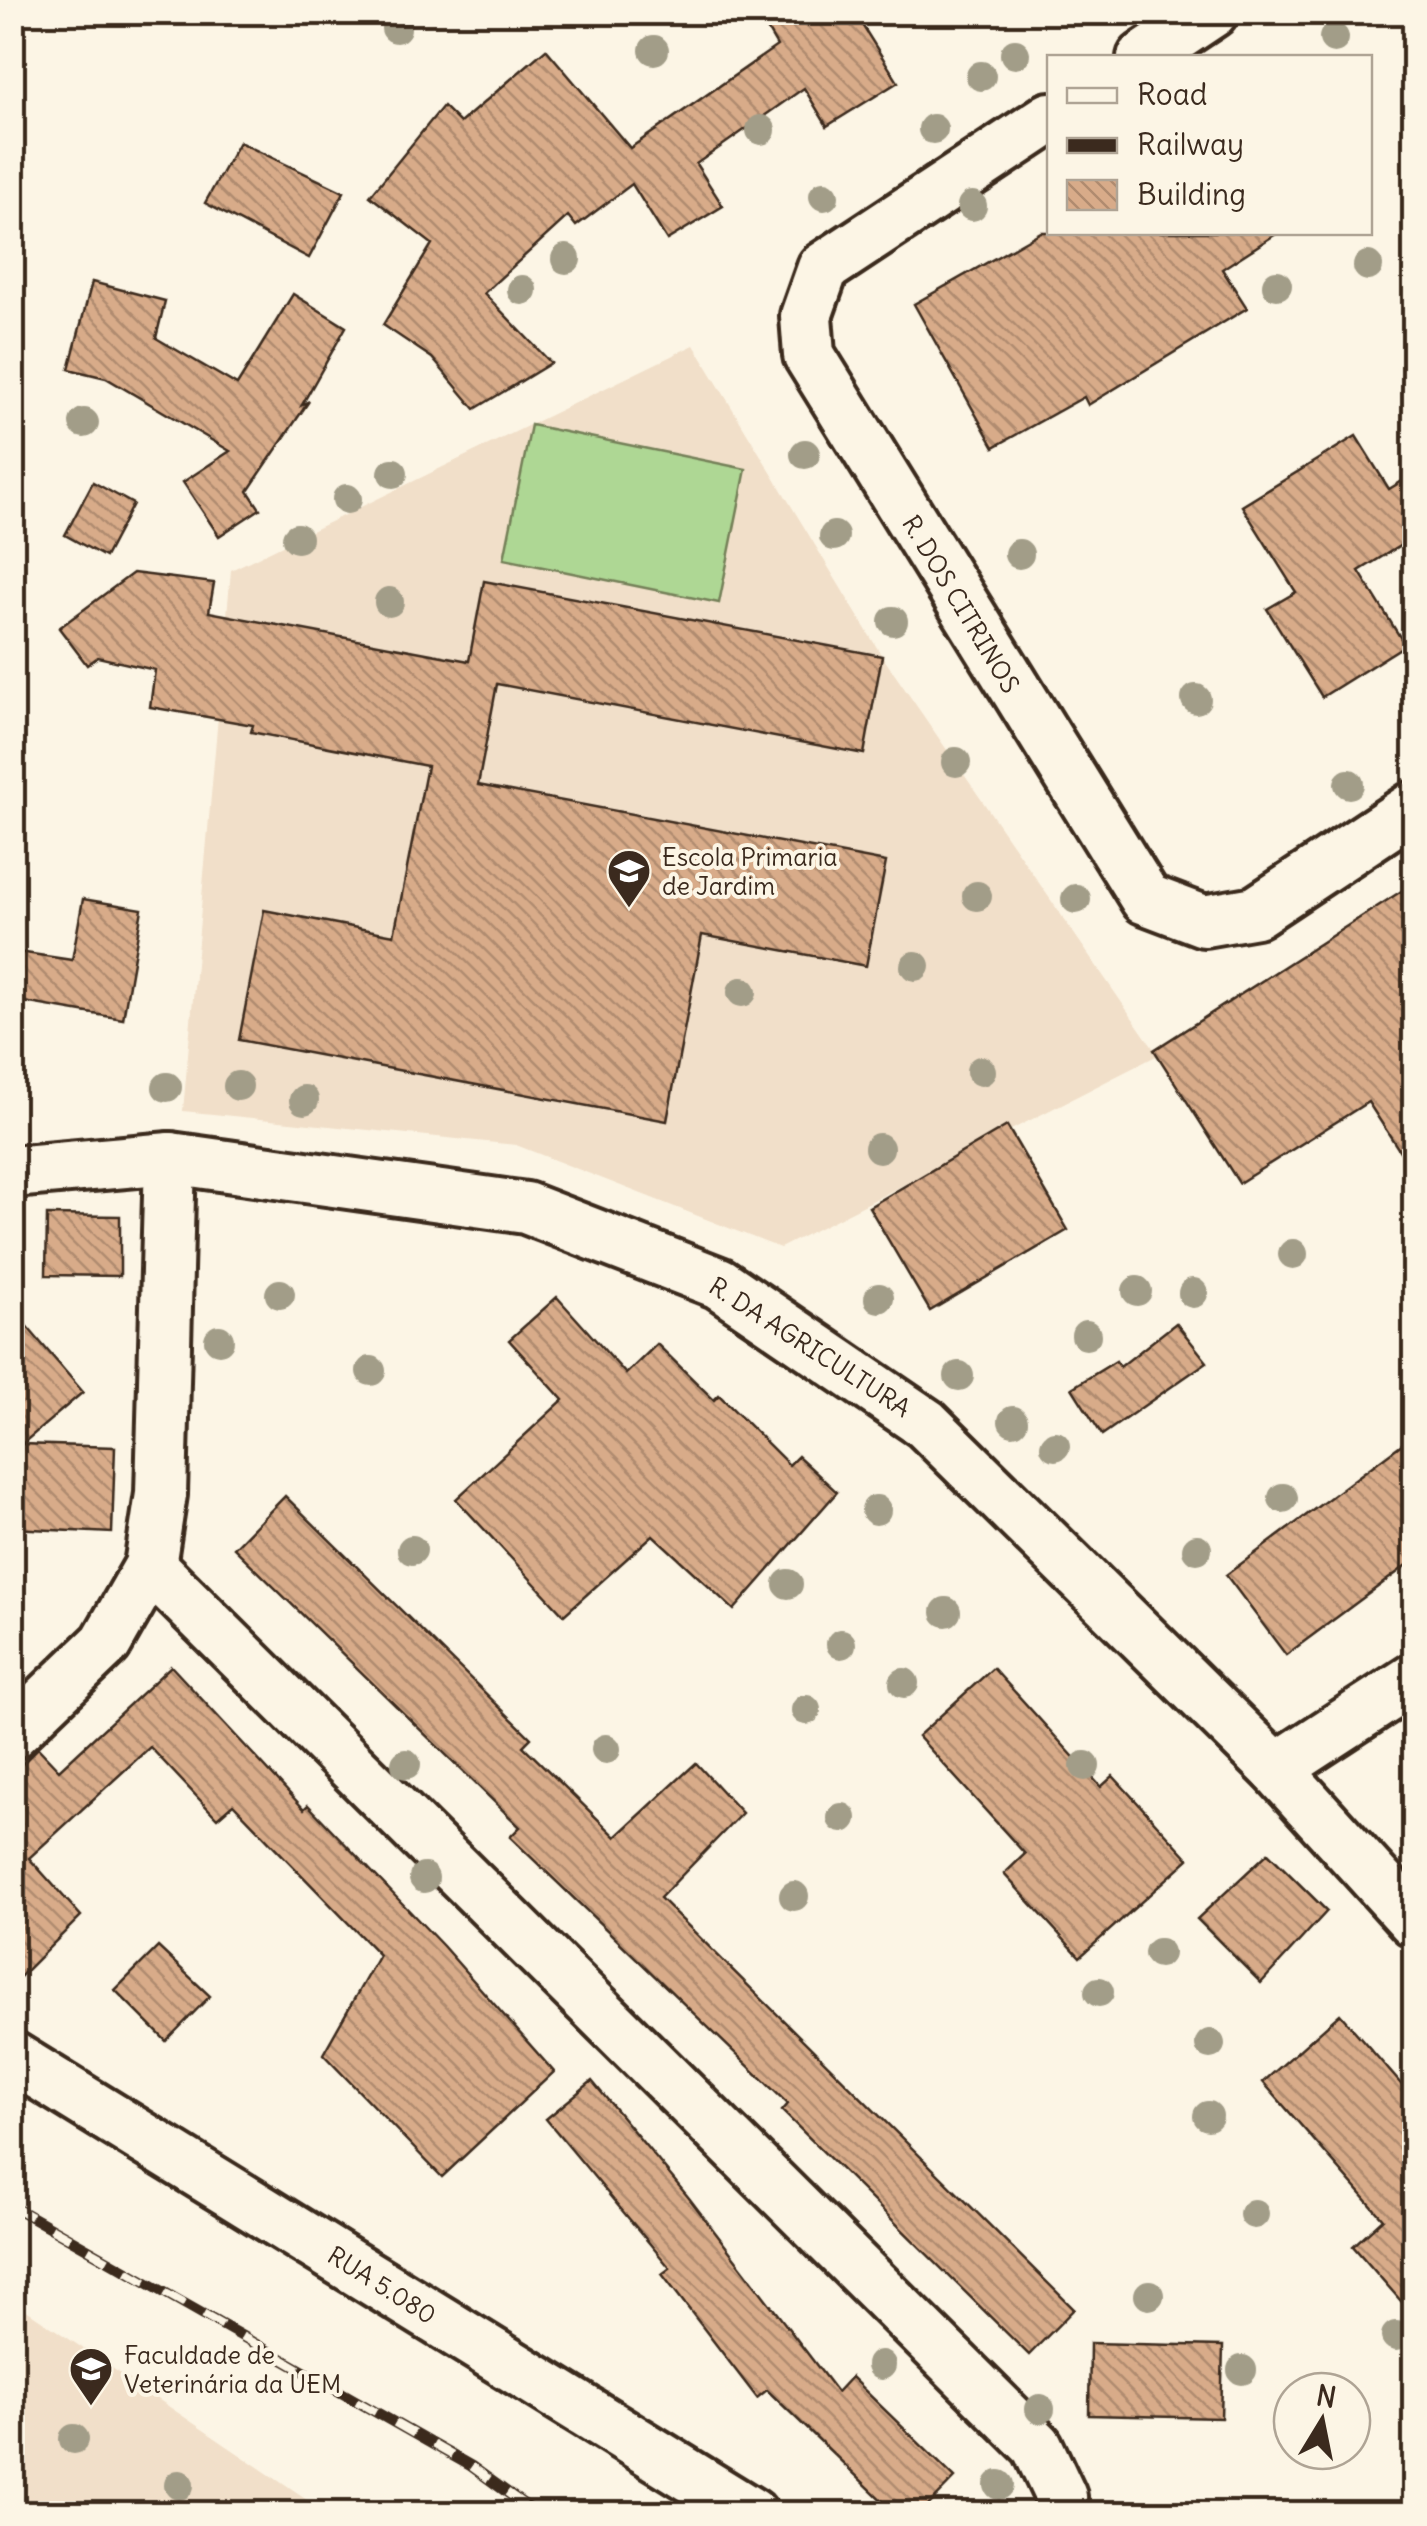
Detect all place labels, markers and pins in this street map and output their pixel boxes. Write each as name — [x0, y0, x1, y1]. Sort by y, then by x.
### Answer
place label: Escola Primaria de Jardim — [662, 841, 838, 902]
school or university icon: Escola Primaria de Jardim — [606, 848, 652, 909]
place label: Faculdade de Veterinária da UEM — [124, 2339, 341, 2400]
school or university icon: Faculdade de Veterinária da UEM — [68, 2346, 114, 2407]

